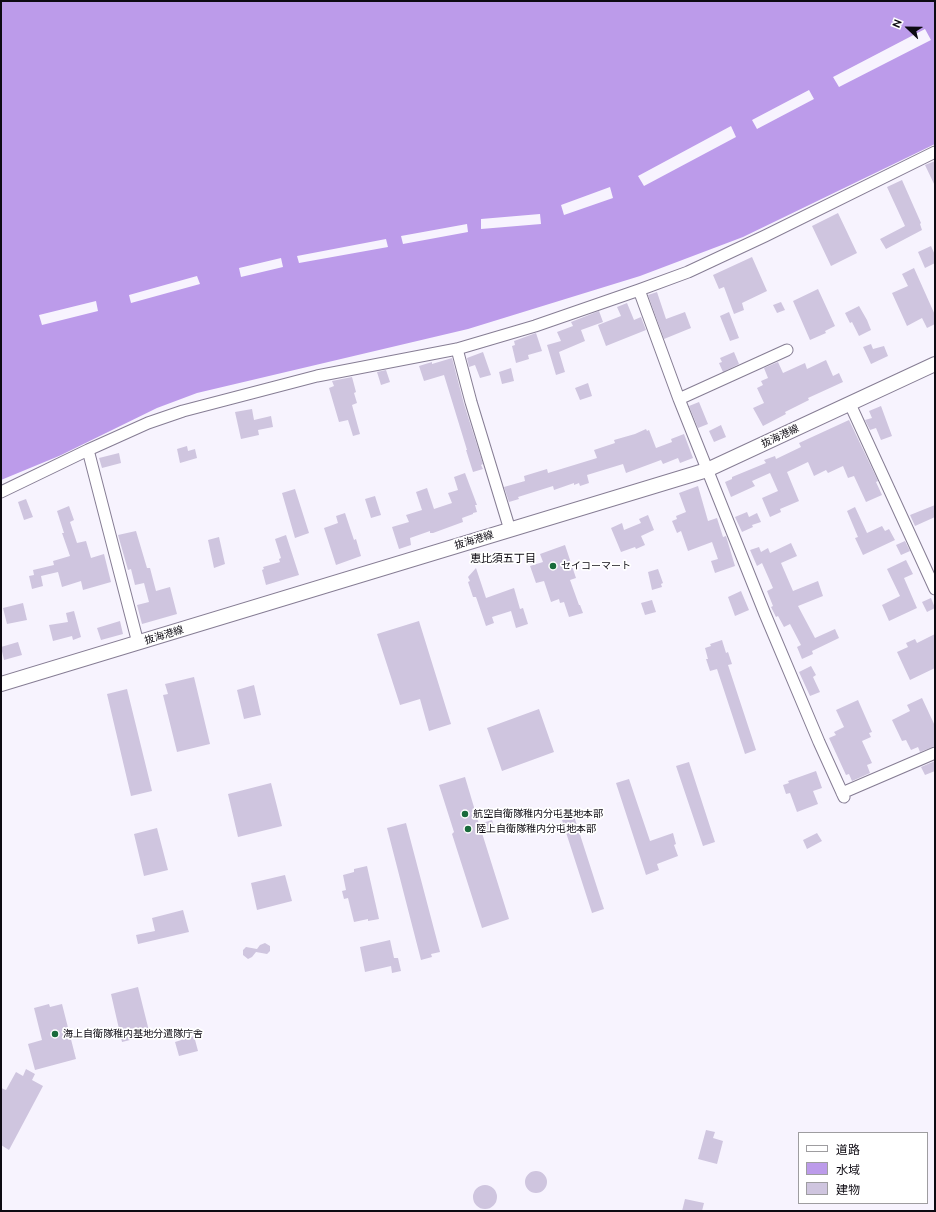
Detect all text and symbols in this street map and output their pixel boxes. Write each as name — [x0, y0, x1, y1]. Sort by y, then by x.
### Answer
north arrow — [888, 8, 928, 48]
text: N — [890, 17, 904, 30]
street label: 抜海港線 — [759, 422, 801, 450]
street label: 抜海港線 — [453, 528, 495, 552]
district label: 恵比須五丁目 — [470, 551, 536, 565]
place label: セイコーマート — [561, 560, 631, 572]
marker: セイコーマート — [548, 561, 558, 571]
street label: 抜海港線 — [143, 623, 185, 647]
place label: 航空自衛隊稚内分屯基地本部 — [473, 808, 603, 820]
marker: 航空自衛隊稚内分屯基地本部 — [460, 809, 470, 819]
place label: 陸上自衛隊稚内分屯地本部 — [476, 823, 596, 835]
marker: 陸上自衛隊稚内分屯地本部 — [463, 824, 473, 834]
place label: 海上自衛隊稚内基地分遣隊庁舎 — [63, 1028, 203, 1040]
marker: 海上自衛隊稚内基地分遣隊庁舎 — [50, 1029, 60, 1039]
legend — [798, 1132, 928, 1204]
text: 道路 — [836, 1143, 860, 1156]
text: 水域 — [836, 1163, 860, 1176]
text: 建物 — [836, 1183, 860, 1196]

